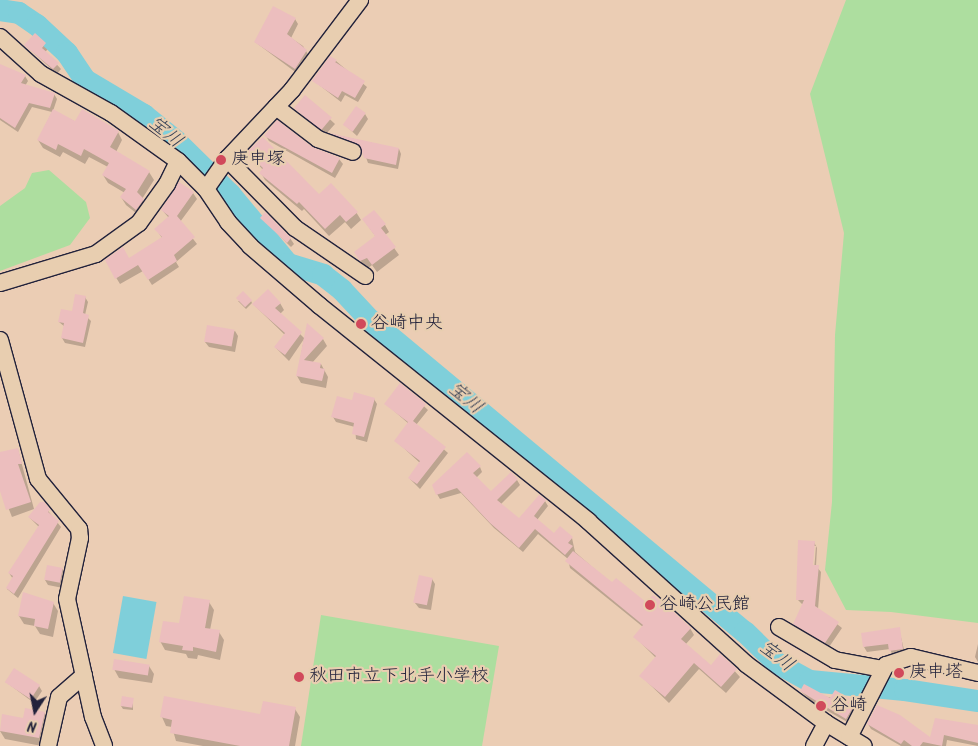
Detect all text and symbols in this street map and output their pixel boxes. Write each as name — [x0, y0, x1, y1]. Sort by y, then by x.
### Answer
water label: 宝川 — [143, 112, 187, 154]
place label: 庚申塚 — [231, 149, 285, 171]
marker: 庚申塚 — [215, 154, 227, 166]
place label: 谷崎中央 — [371, 313, 443, 335]
marker: 谷崎中央 — [355, 318, 367, 330]
water label: 宝川 — [443, 378, 487, 420]
place label: 谷崎公民館 — [660, 594, 750, 616]
marker: 谷崎公民館 — [644, 599, 656, 611]
water label: 宝川 — [754, 636, 798, 678]
place label: 庚申塔 — [909, 662, 963, 684]
place label: 秋田市立下北手小学校 — [309, 666, 489, 688]
marker: 庚申塔 — [893, 667, 905, 679]
marker: 秋田市立下北手小学校 — [293, 671, 305, 683]
north arrow — [10, 686, 60, 736]
place label: 谷崎 — [831, 695, 867, 717]
marker: 谷崎 — [815, 700, 827, 712]
text: N — [26, 714, 39, 737]

